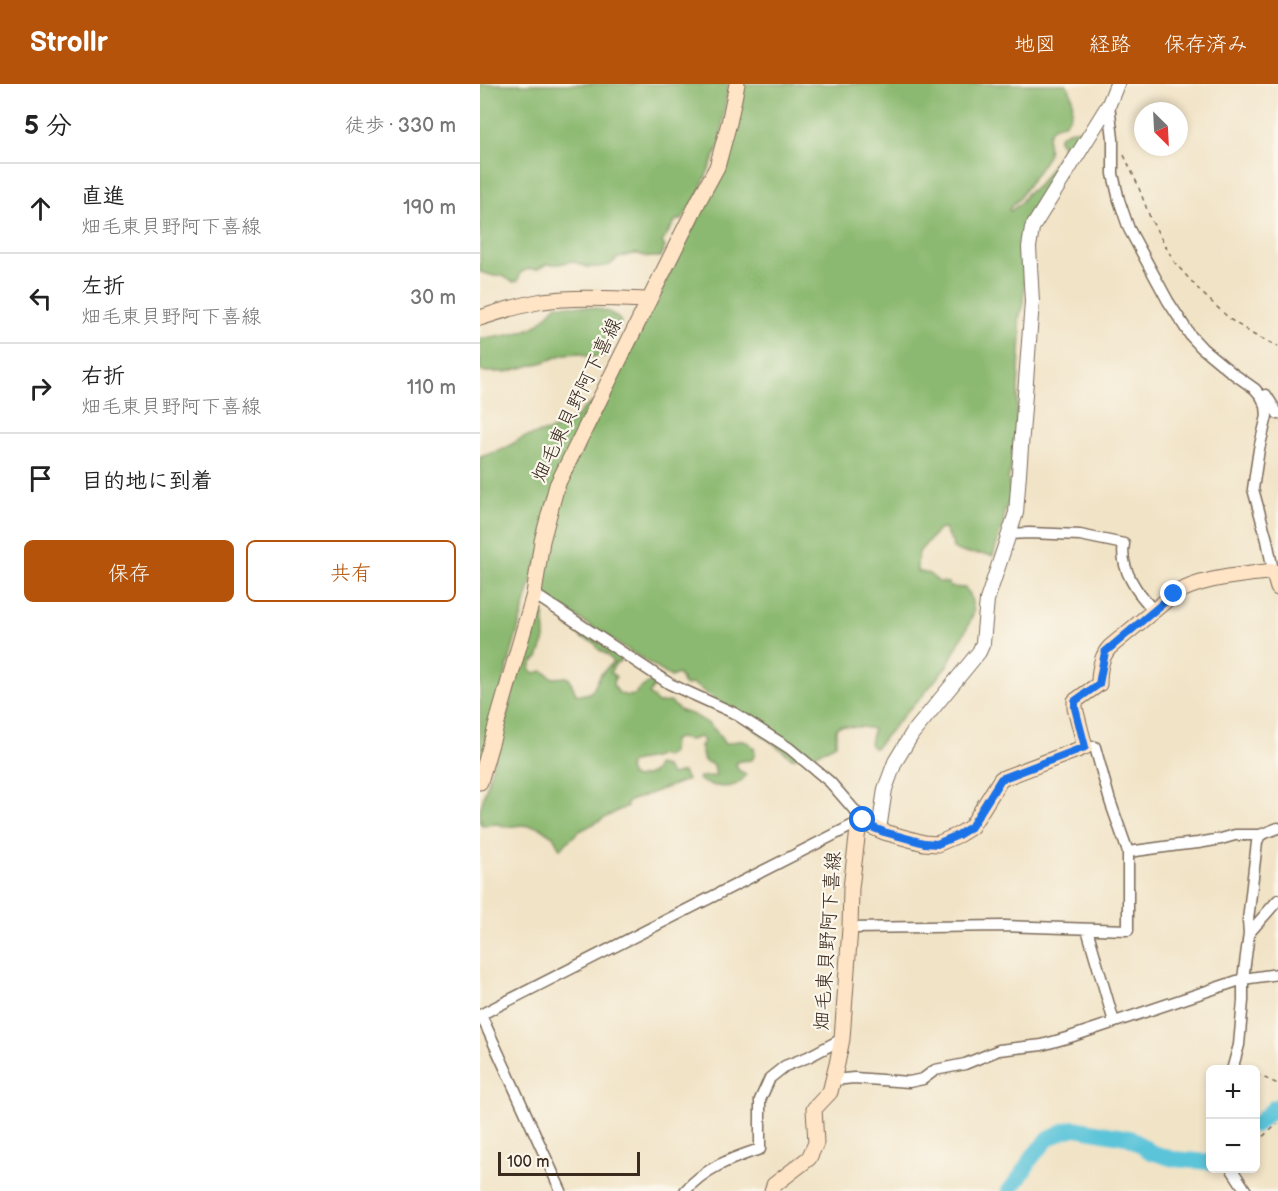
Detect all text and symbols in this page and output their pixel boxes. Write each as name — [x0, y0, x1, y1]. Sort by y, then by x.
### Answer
text: Strollr — [30, 26, 108, 59]
text: 地図 — [1014, 32, 1056, 57]
text: 経路 — [1089, 32, 1131, 57]
text: 保存済み — [1164, 32, 1248, 57]
north arrow — [1134, 102, 1188, 156]
text: 5 分 — [24, 111, 72, 142]
text: 徒歩 · 330 m — [345, 114, 456, 138]
text: 直進 — [81, 183, 125, 210]
icon: ahead — [24, 192, 57, 225]
text: 190 m — [403, 196, 456, 220]
text: 畑毛東貝野阿下喜線 — [81, 215, 261, 239]
text: 左折 — [81, 273, 125, 300]
icon: left — [24, 282, 57, 315]
text: 30 m — [410, 286, 456, 310]
text: 畑毛東貝野阿下喜線 — [81, 305, 261, 329]
street label: 畑毛東貝野阿下喜線 — [527, 314, 627, 486]
text: 右折 — [81, 363, 125, 390]
icon: right — [24, 372, 57, 405]
text: 110 m — [407, 376, 456, 400]
text: 畑毛東貝野阿下喜線 — [81, 395, 261, 419]
icon: arrive — [24, 462, 57, 495]
text: 目的地に到着 — [81, 468, 213, 495]
button: 保存 — [24, 540, 234, 602]
button: 共有 — [246, 540, 456, 602]
route end — [1160, 580, 1186, 606]
route start — [849, 806, 875, 832]
street label: 畑毛東貝野阿下喜線 — [810, 850, 846, 1032]
map controls — [1206, 1065, 1260, 1173]
button: + — [1206, 1065, 1260, 1119]
button: − — [1206, 1119, 1260, 1173]
scale bar — [498, 1149, 640, 1176]
text: 100 m — [507, 1153, 550, 1172]

